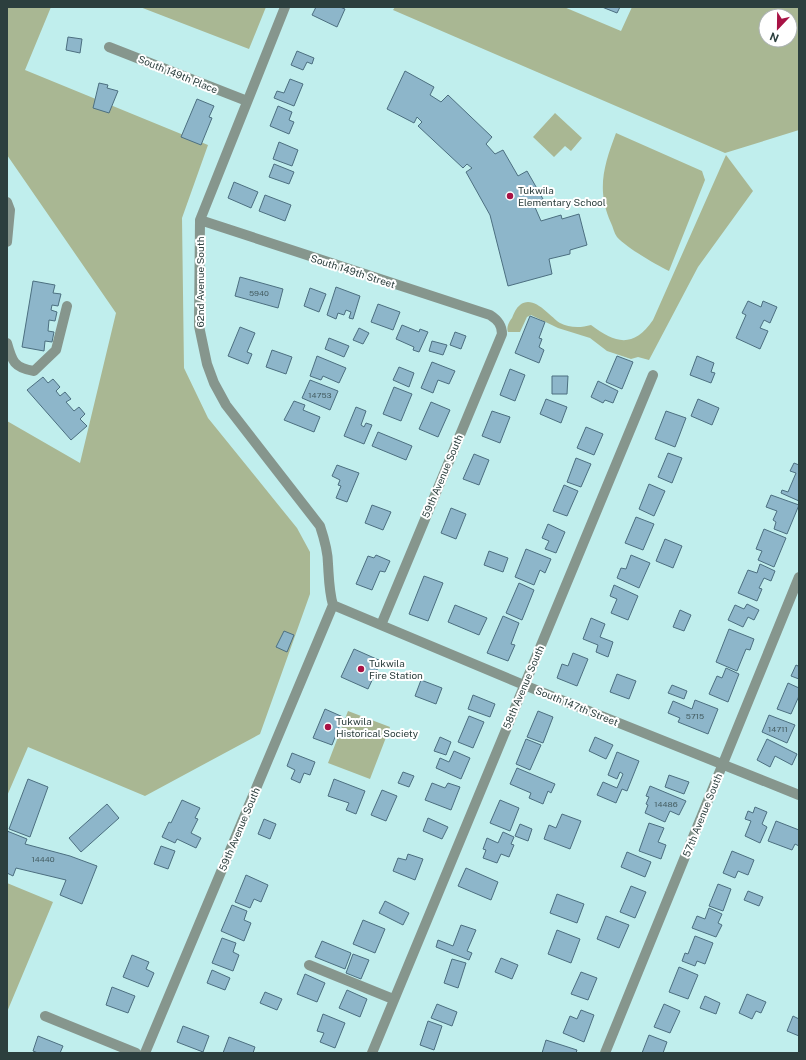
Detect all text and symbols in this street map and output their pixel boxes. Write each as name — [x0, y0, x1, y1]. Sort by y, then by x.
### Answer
north arrow — [758, 8, 798, 48]
text: N — [768, 30, 780, 44]
street label: South 149th Place — [136, 53, 220, 96]
place label: Tukwila Elementary School — [518, 184, 606, 208]
marker: Tukwila Elementary School — [505, 191, 515, 201]
street label: 62nd Avenue South — [194, 236, 206, 327]
street label: South 149th Street — [309, 252, 397, 290]
house number: 5940 — [249, 288, 269, 298]
house number: 14753 — [308, 390, 332, 400]
street label: 59th Avenue South — [419, 432, 465, 519]
street label: 58th Avenue South — [500, 643, 546, 731]
place label: Tukwila Fire Station — [369, 657, 423, 681]
marker: Tukwila Fire Station — [356, 664, 366, 674]
street label: South 147th Street — [534, 684, 620, 728]
house number: 5715 — [686, 711, 704, 721]
place label: Tukwila Historical Society — [336, 715, 419, 739]
marker: Tukwila Historical Society — [323, 722, 333, 732]
house number: 14711 — [768, 724, 788, 734]
street label: 57th Avenue South — [680, 771, 724, 859]
street label: 59th Avenue South — [216, 785, 262, 872]
house number: 14486 — [654, 799, 678, 809]
house number: 14440 — [31, 854, 55, 864]

